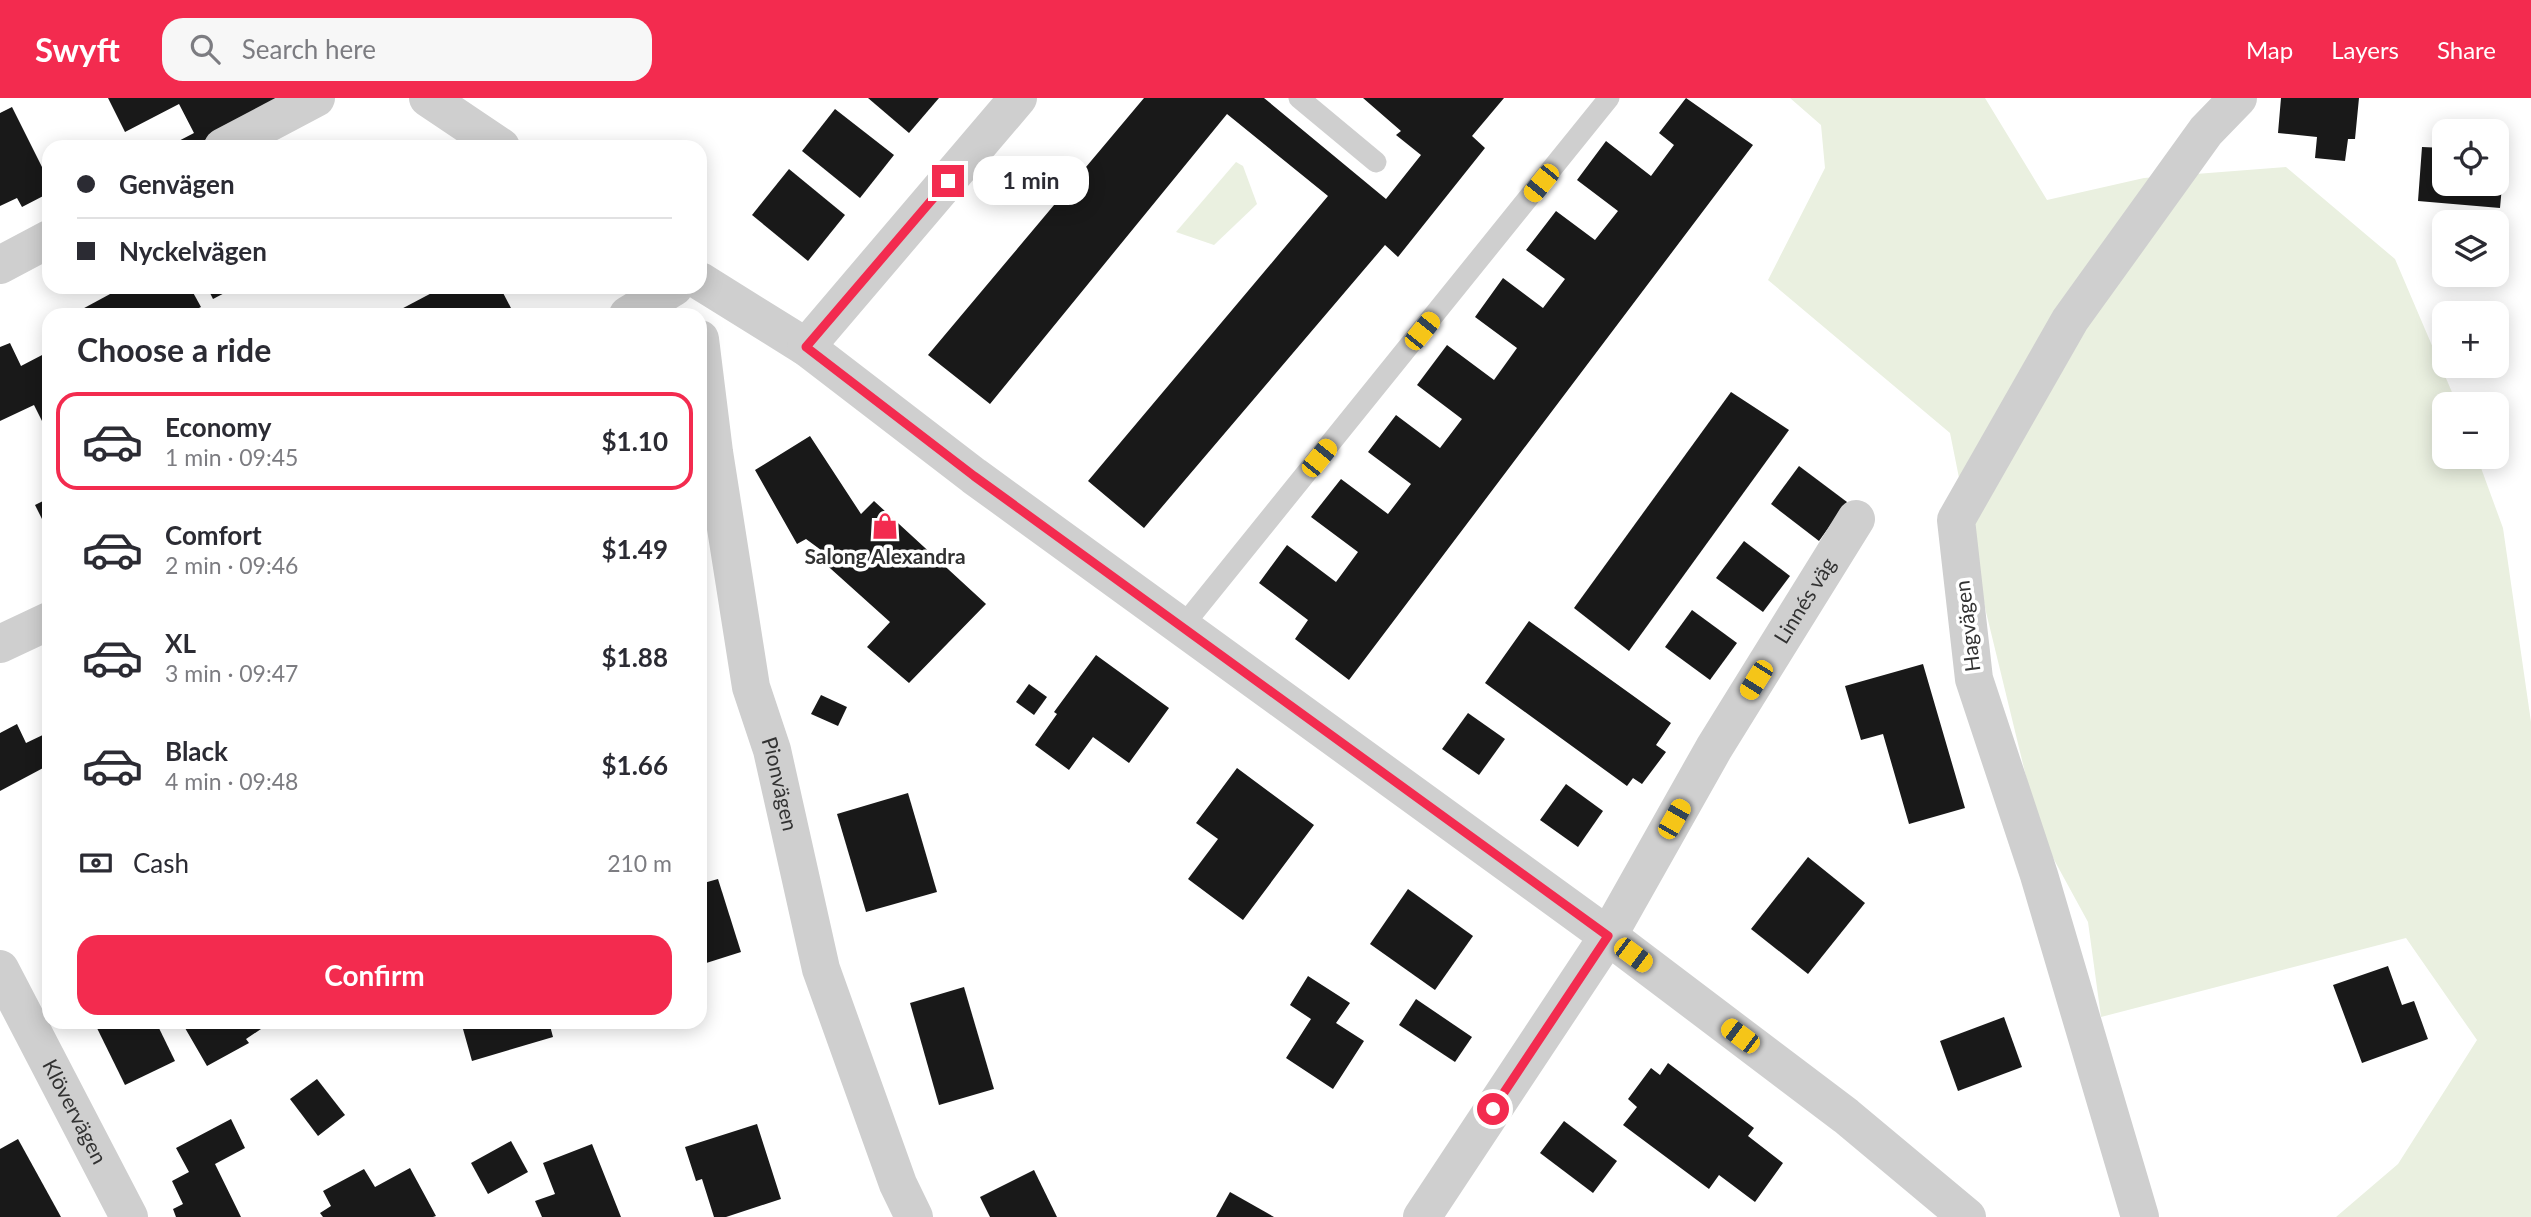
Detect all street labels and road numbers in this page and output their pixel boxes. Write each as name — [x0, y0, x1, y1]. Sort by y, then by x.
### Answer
street label: Linnés väg — [1768, 552, 1840, 648]
street label: Hagvägen — [1949, 579, 1985, 673]
street label: Pionvägen — [757, 733, 804, 833]
street label: Klövervägen — [38, 1055, 113, 1168]

